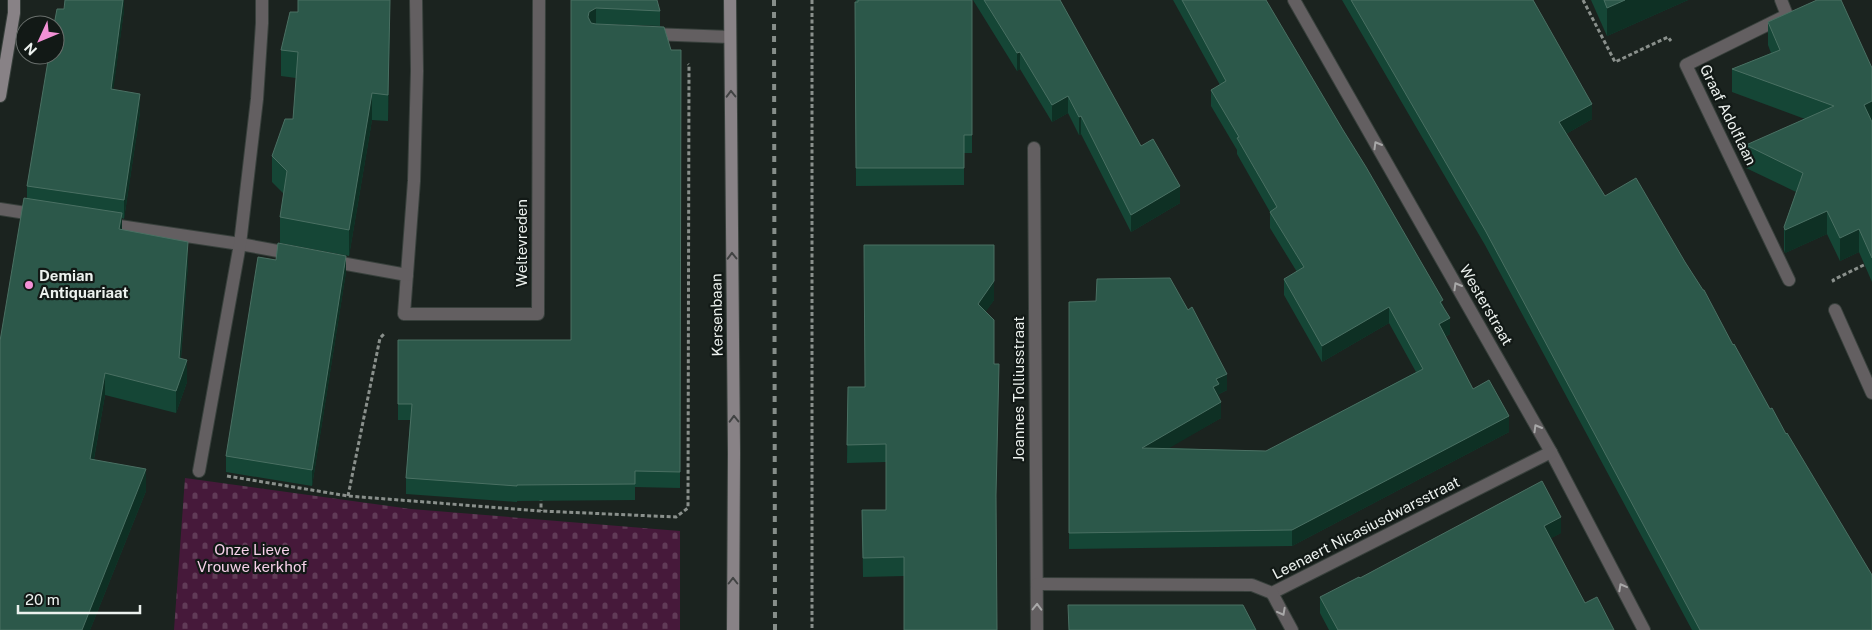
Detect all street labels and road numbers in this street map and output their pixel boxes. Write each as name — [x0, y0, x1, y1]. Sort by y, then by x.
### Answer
street label: Graaf Adolflaan — [1697, 62, 1760, 168]
street label: Weltevreden — [513, 199, 530, 287]
street label: Westerstraat — [1456, 261, 1516, 348]
street label: Kersenbaan — [707, 273, 726, 357]
street label: Joannes Tolliusstraat — [1010, 316, 1027, 462]
street label: Leenaert Nicasiusdwarsstraat — [1269, 473, 1462, 582]

